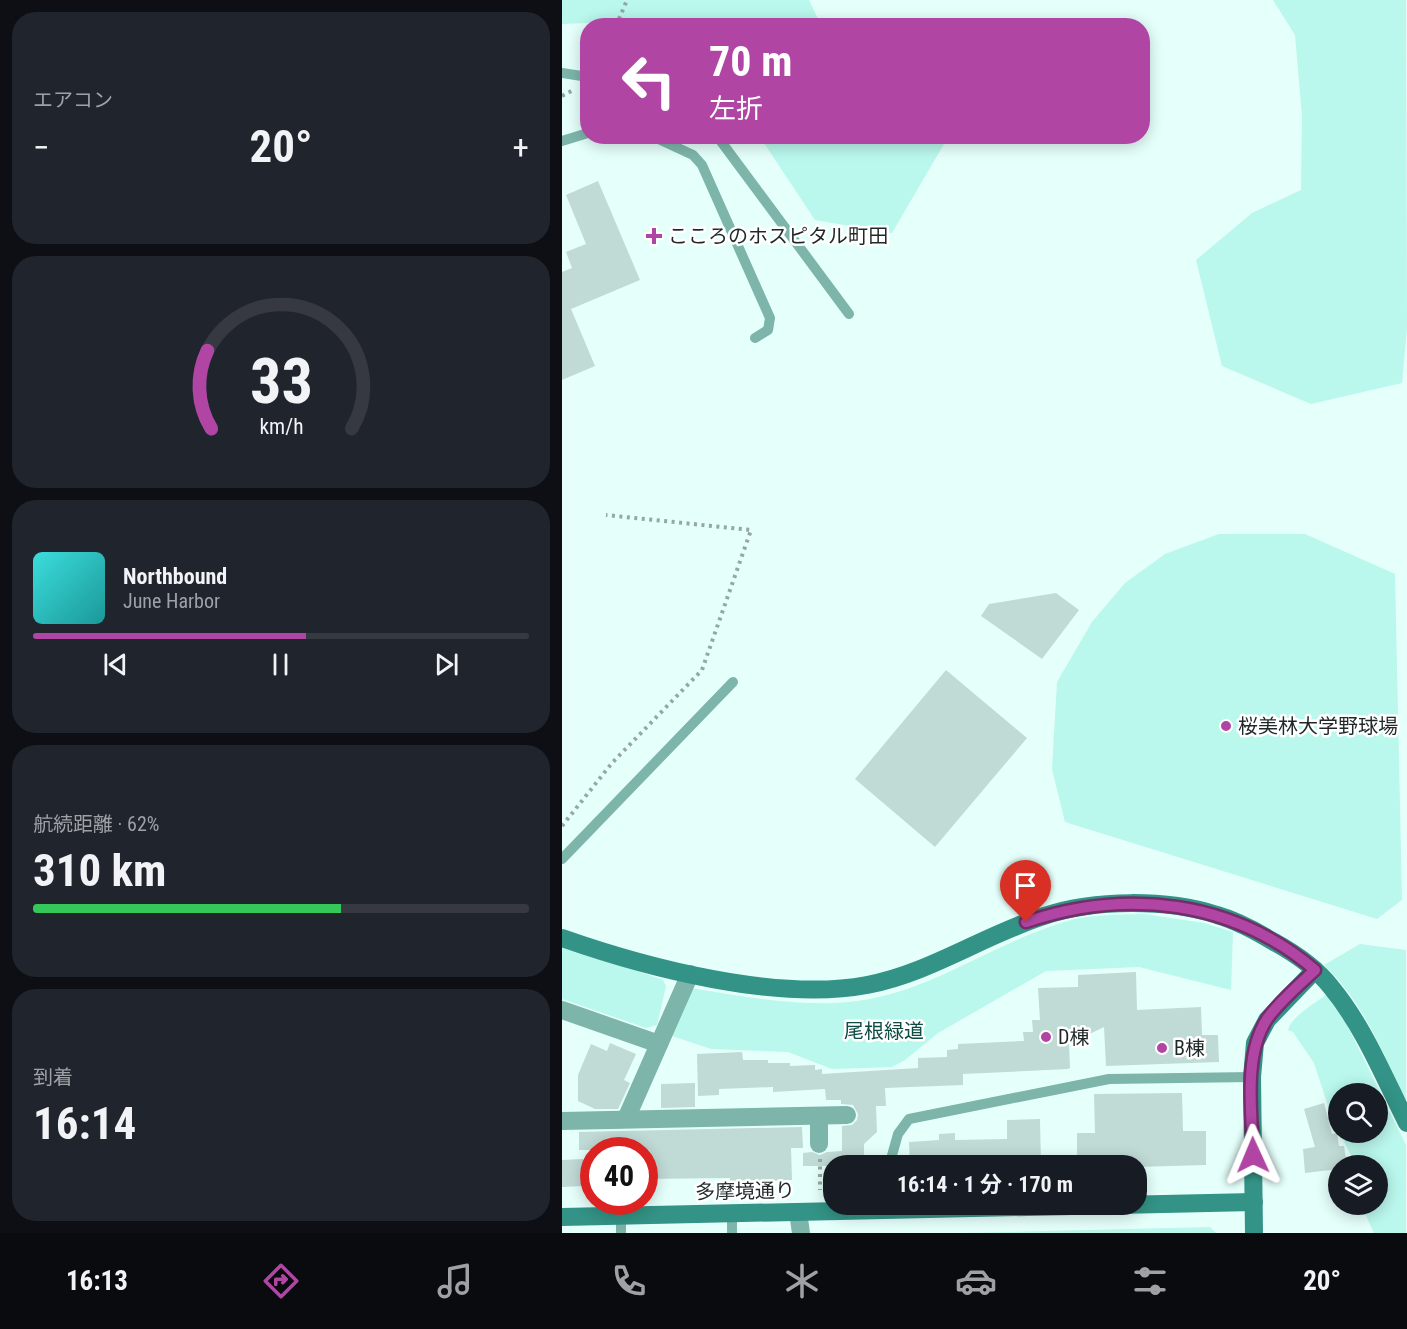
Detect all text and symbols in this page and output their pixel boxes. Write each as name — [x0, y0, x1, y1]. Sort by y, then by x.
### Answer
text: 70 m — [709, 37, 792, 86]
icon: left — [610, 42, 688, 120]
text: エアコン — [33, 88, 113, 112]
text: 左折 — [709, 93, 763, 125]
text: 20° — [250, 120, 313, 173]
text: − — [33, 128, 50, 167]
text: + — [513, 128, 529, 167]
place label: こころのホスピタル町田 — [668, 224, 888, 248]
marker: こころのホスピタル町田 — [645, 227, 663, 245]
text: 33 — [249, 345, 313, 418]
text: km/h — [259, 415, 303, 440]
text: Northbound — [123, 564, 227, 589]
text: June Harbor — [123, 589, 220, 613]
icon: previous — [99, 648, 132, 681]
icon: pause — [264, 648, 297, 681]
icon: next — [430, 648, 463, 681]
place label: 桜美林大学野球場 — [1238, 714, 1398, 738]
marker: 桜美林大学野球場 — [1219, 719, 1233, 733]
text: 航続距離 · 62% — [33, 812, 159, 836]
text: 310 km — [33, 844, 166, 897]
pin — [1000, 860, 1051, 922]
icon: arrive — [1009, 869, 1042, 902]
park label: 尾根緑道 — [844, 1019, 924, 1043]
place label: D棟 — [1058, 1025, 1089, 1049]
marker: D棟 — [1039, 1030, 1053, 1044]
place label: B棟 — [1174, 1036, 1205, 1060]
marker: B棟 — [1155, 1041, 1169, 1055]
text: 到着 — [33, 1065, 73, 1089]
map controls — [1328, 1083, 1388, 1215]
button: search — [1328, 1083, 1388, 1143]
text: 16:14 — [33, 1097, 136, 1150]
position arrow — [1221, 1123, 1285, 1187]
speed limit sign: 40 — [580, 1137, 658, 1215]
button: layers — [1328, 1155, 1388, 1215]
text: 16:14 · 1 分 · 170 m — [897, 1172, 1073, 1197]
street label: 多摩境通り — [695, 1178, 795, 1204]
icon: directions — [260, 1260, 302, 1302]
icon: music — [434, 1260, 476, 1302]
icon: phone — [608, 1260, 650, 1302]
icon: climate — [781, 1260, 823, 1302]
icon: car — [955, 1260, 997, 1302]
icon: filters — [1129, 1260, 1171, 1302]
text: 16:13 — [66, 1265, 128, 1297]
text: 20° — [1303, 1265, 1341, 1297]

